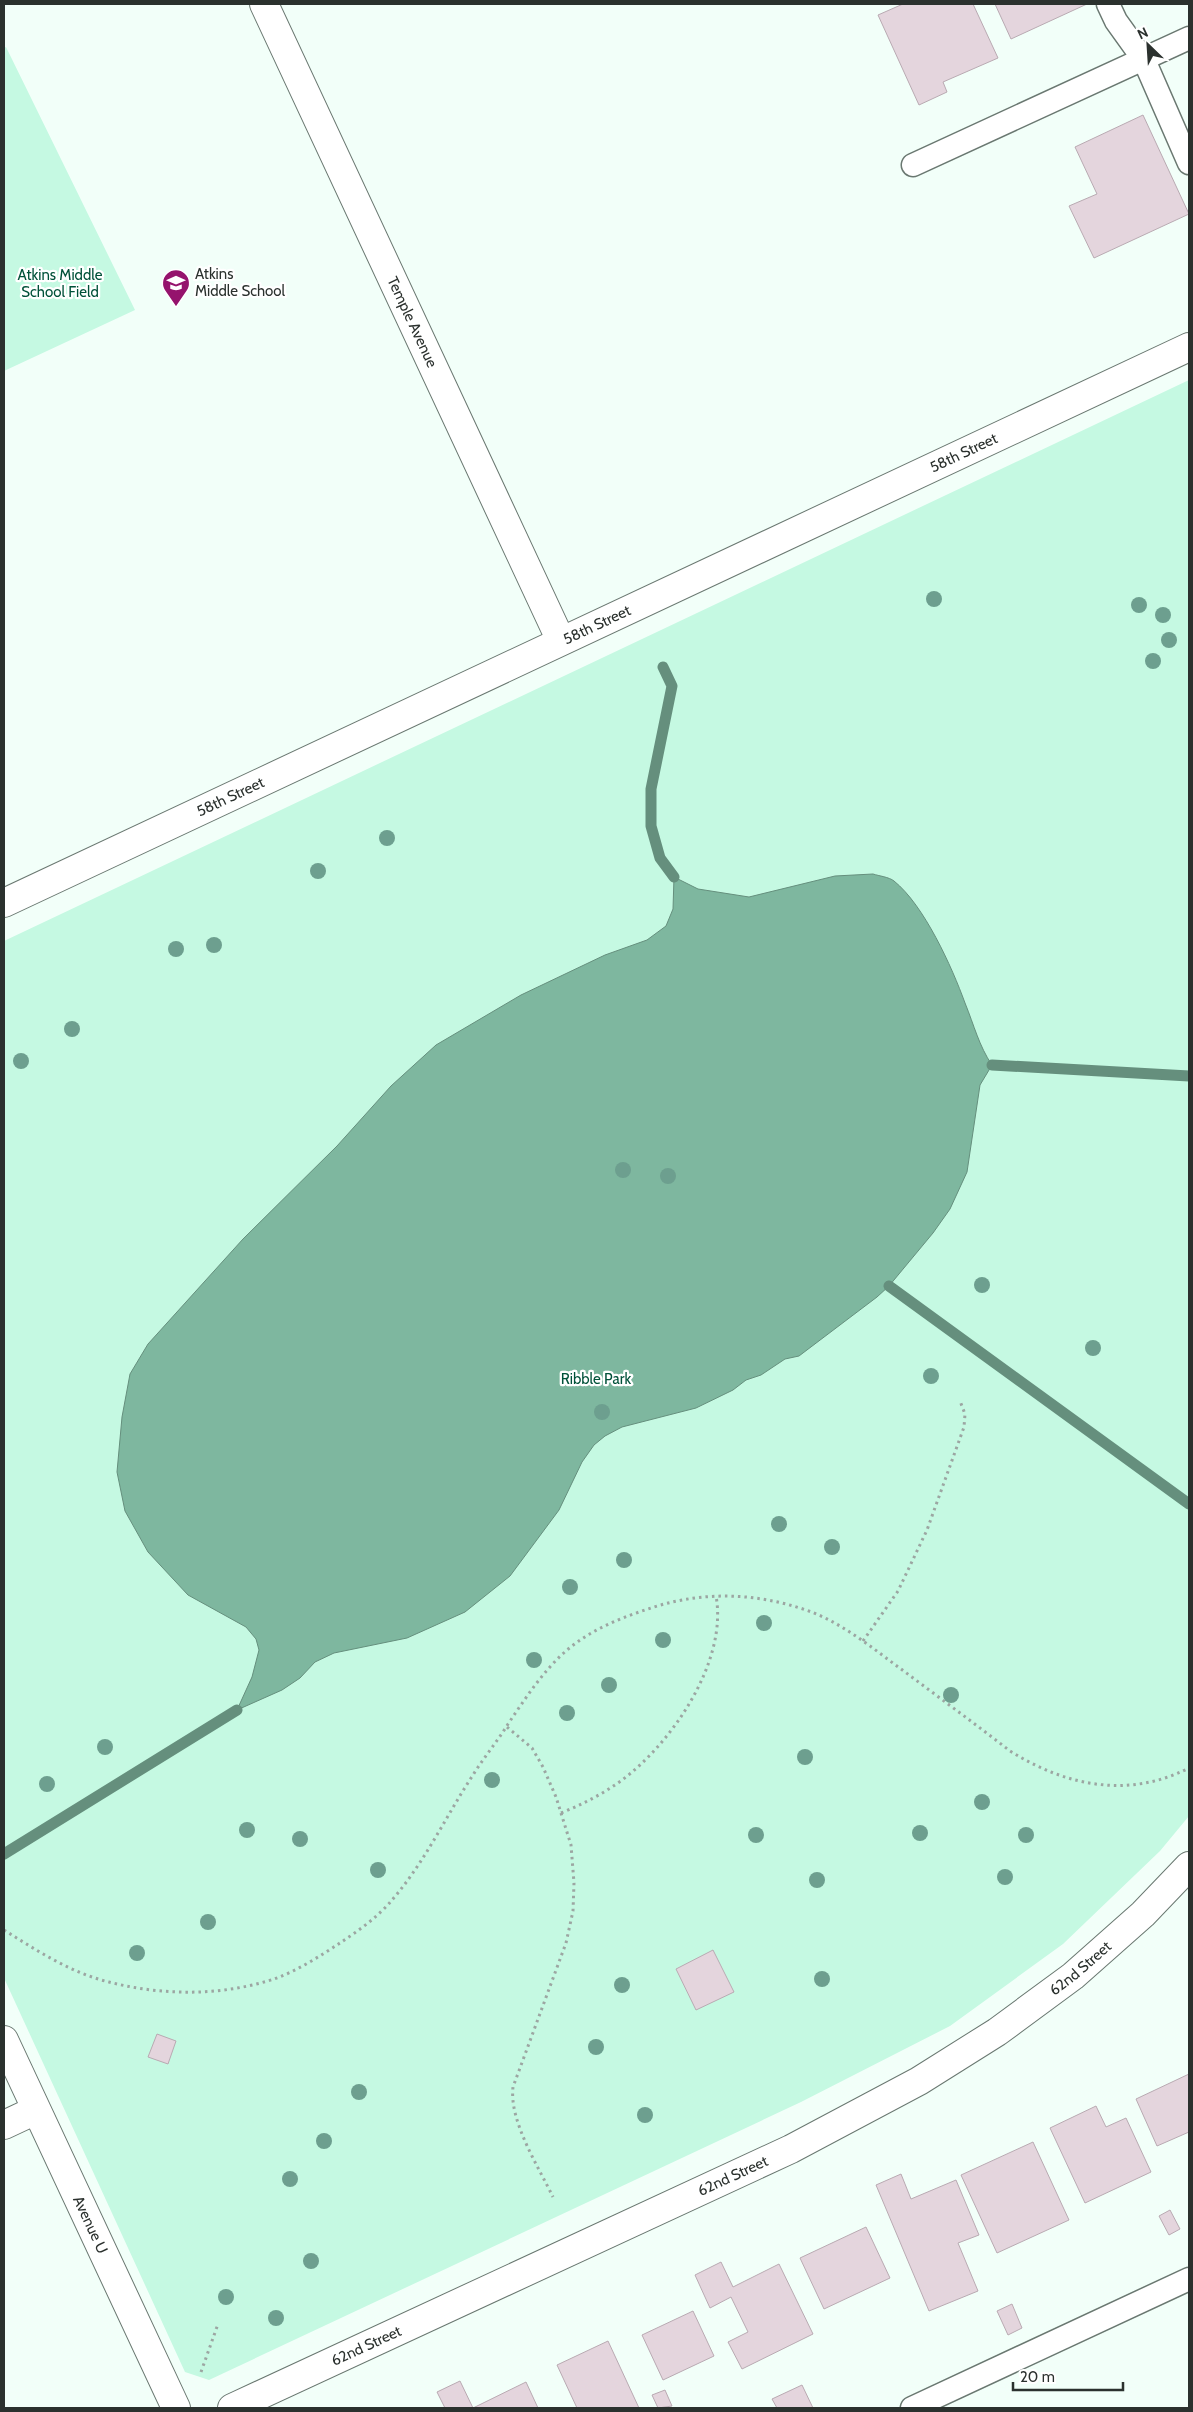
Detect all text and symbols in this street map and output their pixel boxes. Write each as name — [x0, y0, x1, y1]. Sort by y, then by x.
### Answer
north arrow — [1123, 20, 1173, 70]
text: N — [1134, 23, 1151, 43]
place label: Atkins Middle School — [195, 265, 286, 300]
park label: Atkins Middle School Field — [18, 266, 103, 301]
school or university icon: Atkins Middle School — [161, 268, 191, 307]
street label: Temple Avenue — [383, 274, 441, 371]
street label: 58th Street — [927, 429, 1000, 476]
street label: 58th Street — [560, 601, 634, 648]
street label: 58th Street — [194, 773, 267, 820]
park label: Ribble Park — [561, 1370, 631, 1388]
street label: 62nd Street — [1046, 1937, 1115, 1999]
street label: 62nd Street — [695, 2152, 771, 2200]
street label: Avenue U — [69, 2193, 112, 2257]
street label: 62nd Street — [328, 2322, 404, 2370]
scale bar — [1013, 2360, 1123, 2392]
text: 20 m — [1020, 2368, 1055, 2386]

